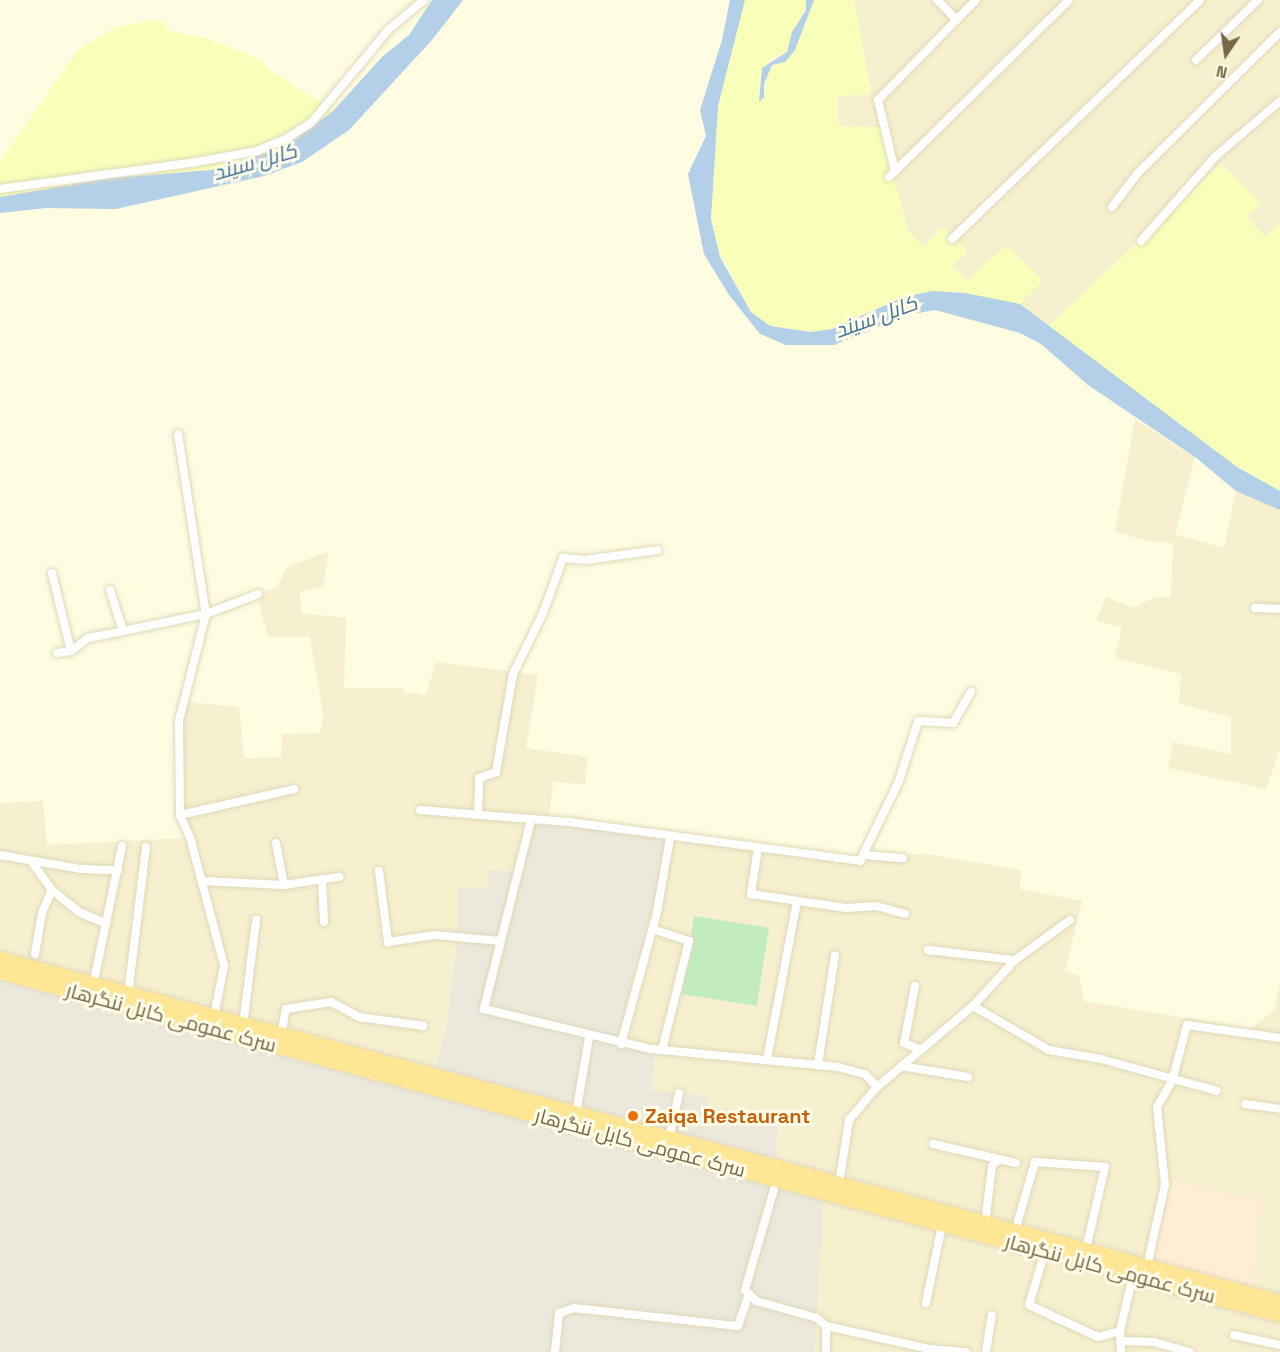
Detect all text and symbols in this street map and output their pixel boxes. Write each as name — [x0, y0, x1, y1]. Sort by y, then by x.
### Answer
north arrow — [1196, 24, 1256, 84]
text: N — [1214, 61, 1229, 83]
water label: کابل سيند — [210, 138, 300, 186]
water label: کابل سيند — [831, 290, 921, 344]
street label: سرک عمومی کابل ننگرهار — [63, 978, 279, 1058]
street label: سرک عمومی کابل ننگرهار — [532, 1103, 748, 1183]
place label: Zaiqa Restaurant — [645, 1104, 810, 1128]
marker: Zaiqa Restaurant — [626, 1109, 640, 1123]
street label: سرک عمومی کابل ننگرهار — [1002, 1229, 1218, 1309]

